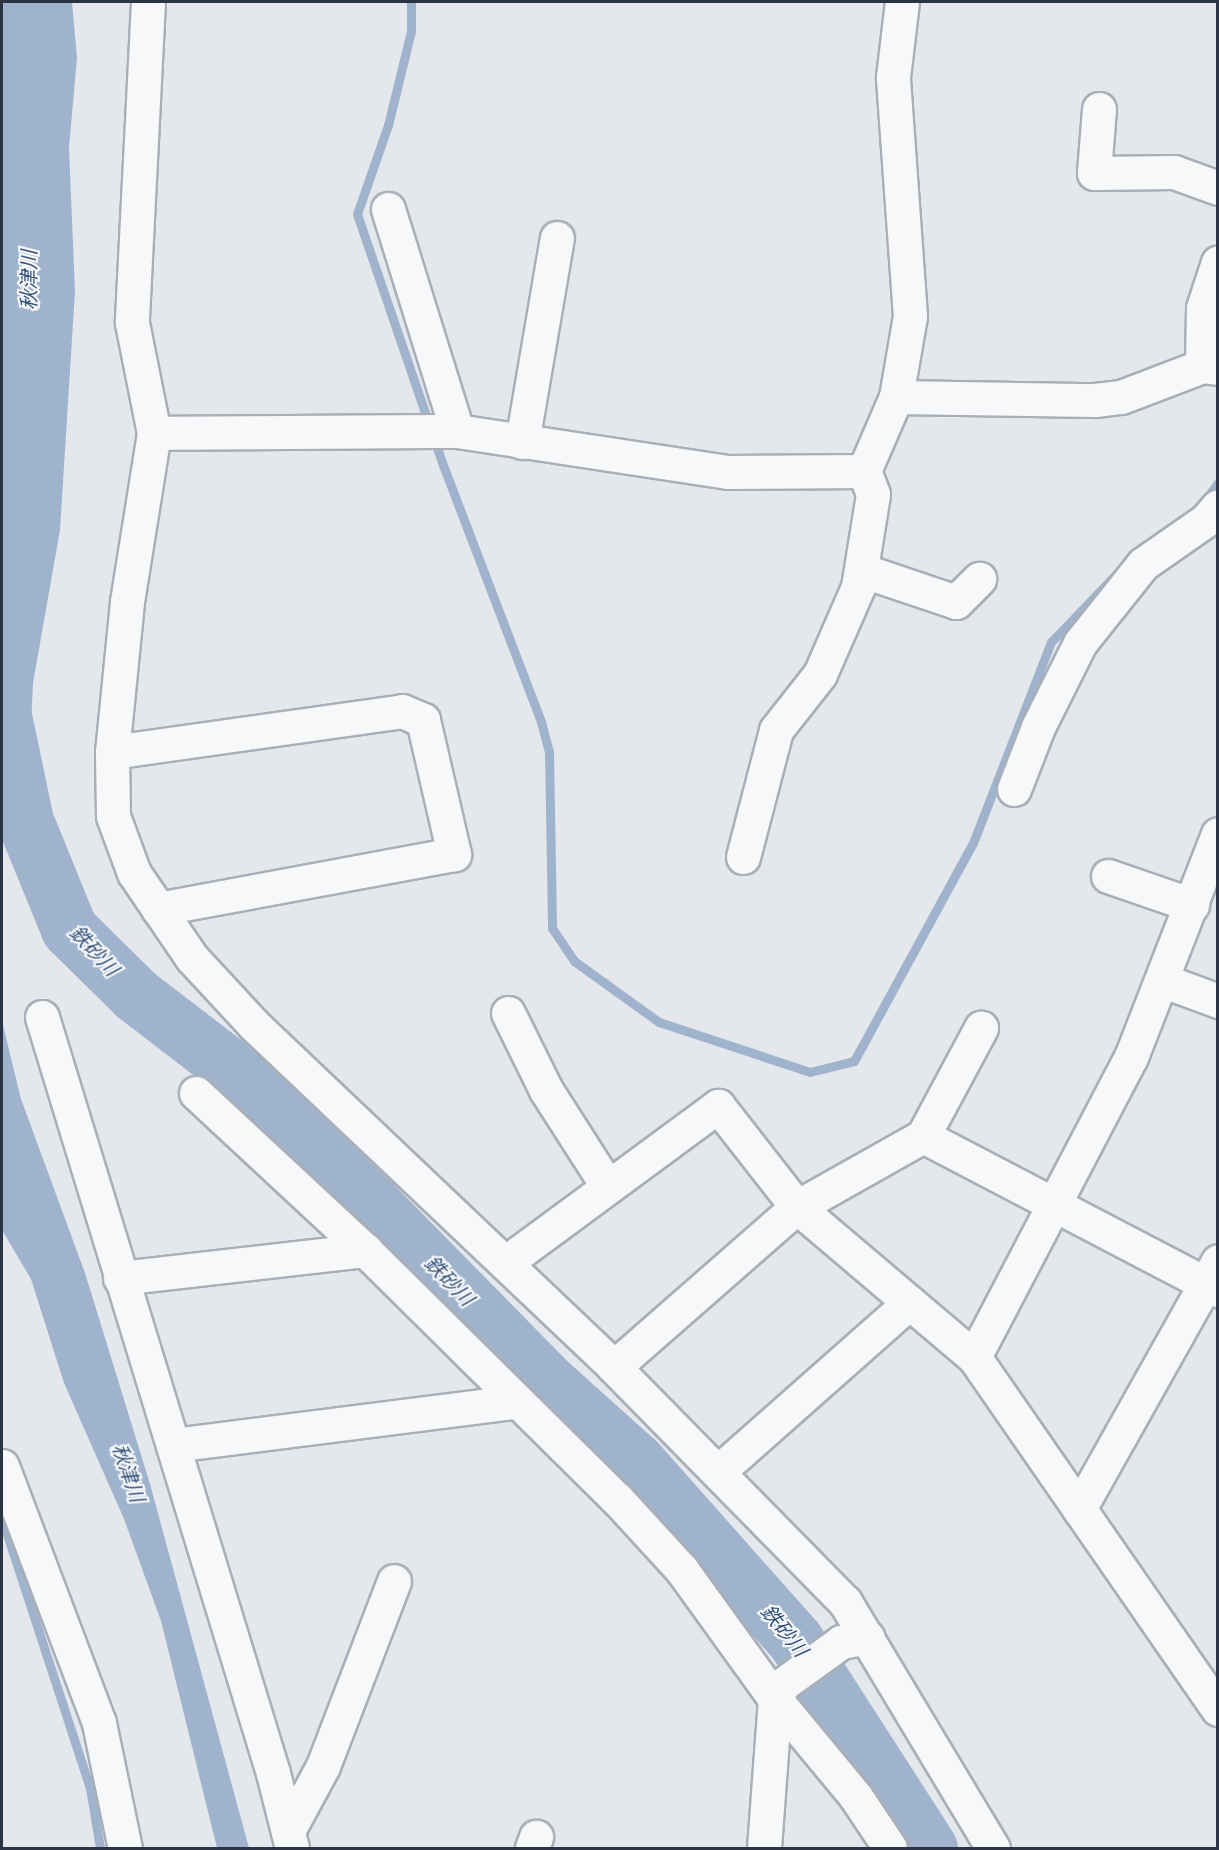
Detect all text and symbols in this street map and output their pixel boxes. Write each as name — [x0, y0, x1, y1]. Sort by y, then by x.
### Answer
water label: 秋津川 — [17, 250, 41, 310]
water label: 鉄砂川 — [65, 921, 123, 981]
water label: 鉄砂川 — [420, 1251, 478, 1311]
water label: 秋津川 — [107, 1441, 149, 1505]
water label: 鉄砂川 — [756, 1600, 812, 1662]

